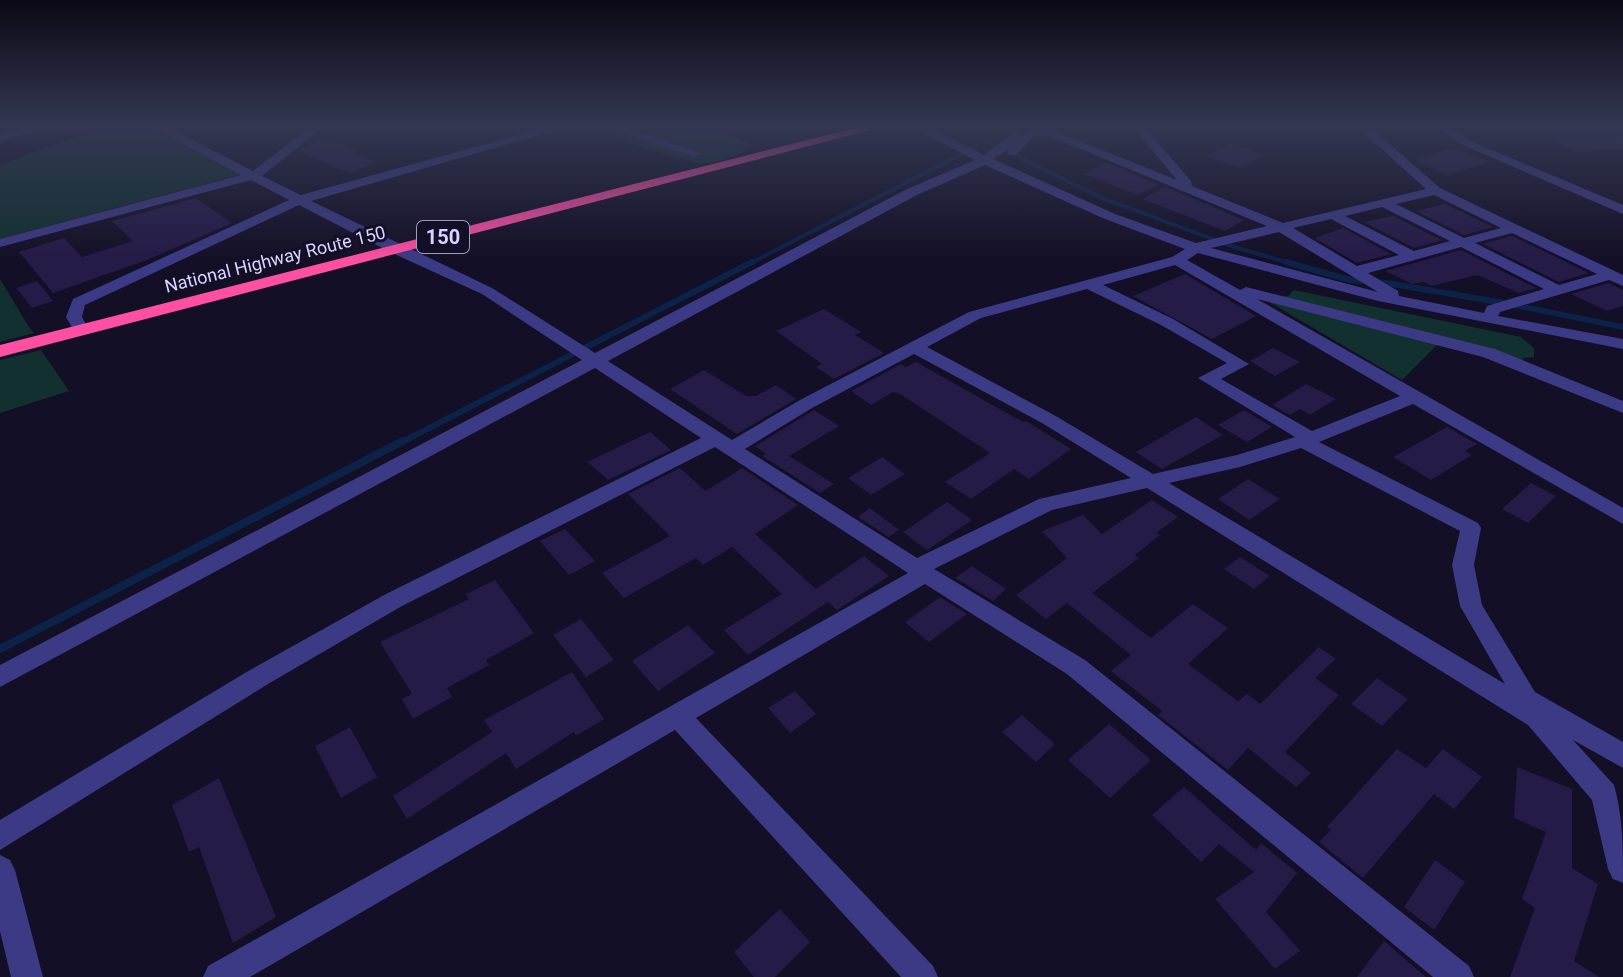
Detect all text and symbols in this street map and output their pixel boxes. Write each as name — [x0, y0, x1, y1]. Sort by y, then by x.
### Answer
street label: National Highway Route 150 — [162, 221, 388, 297]
road number: 150 — [417, 221, 469, 253]

